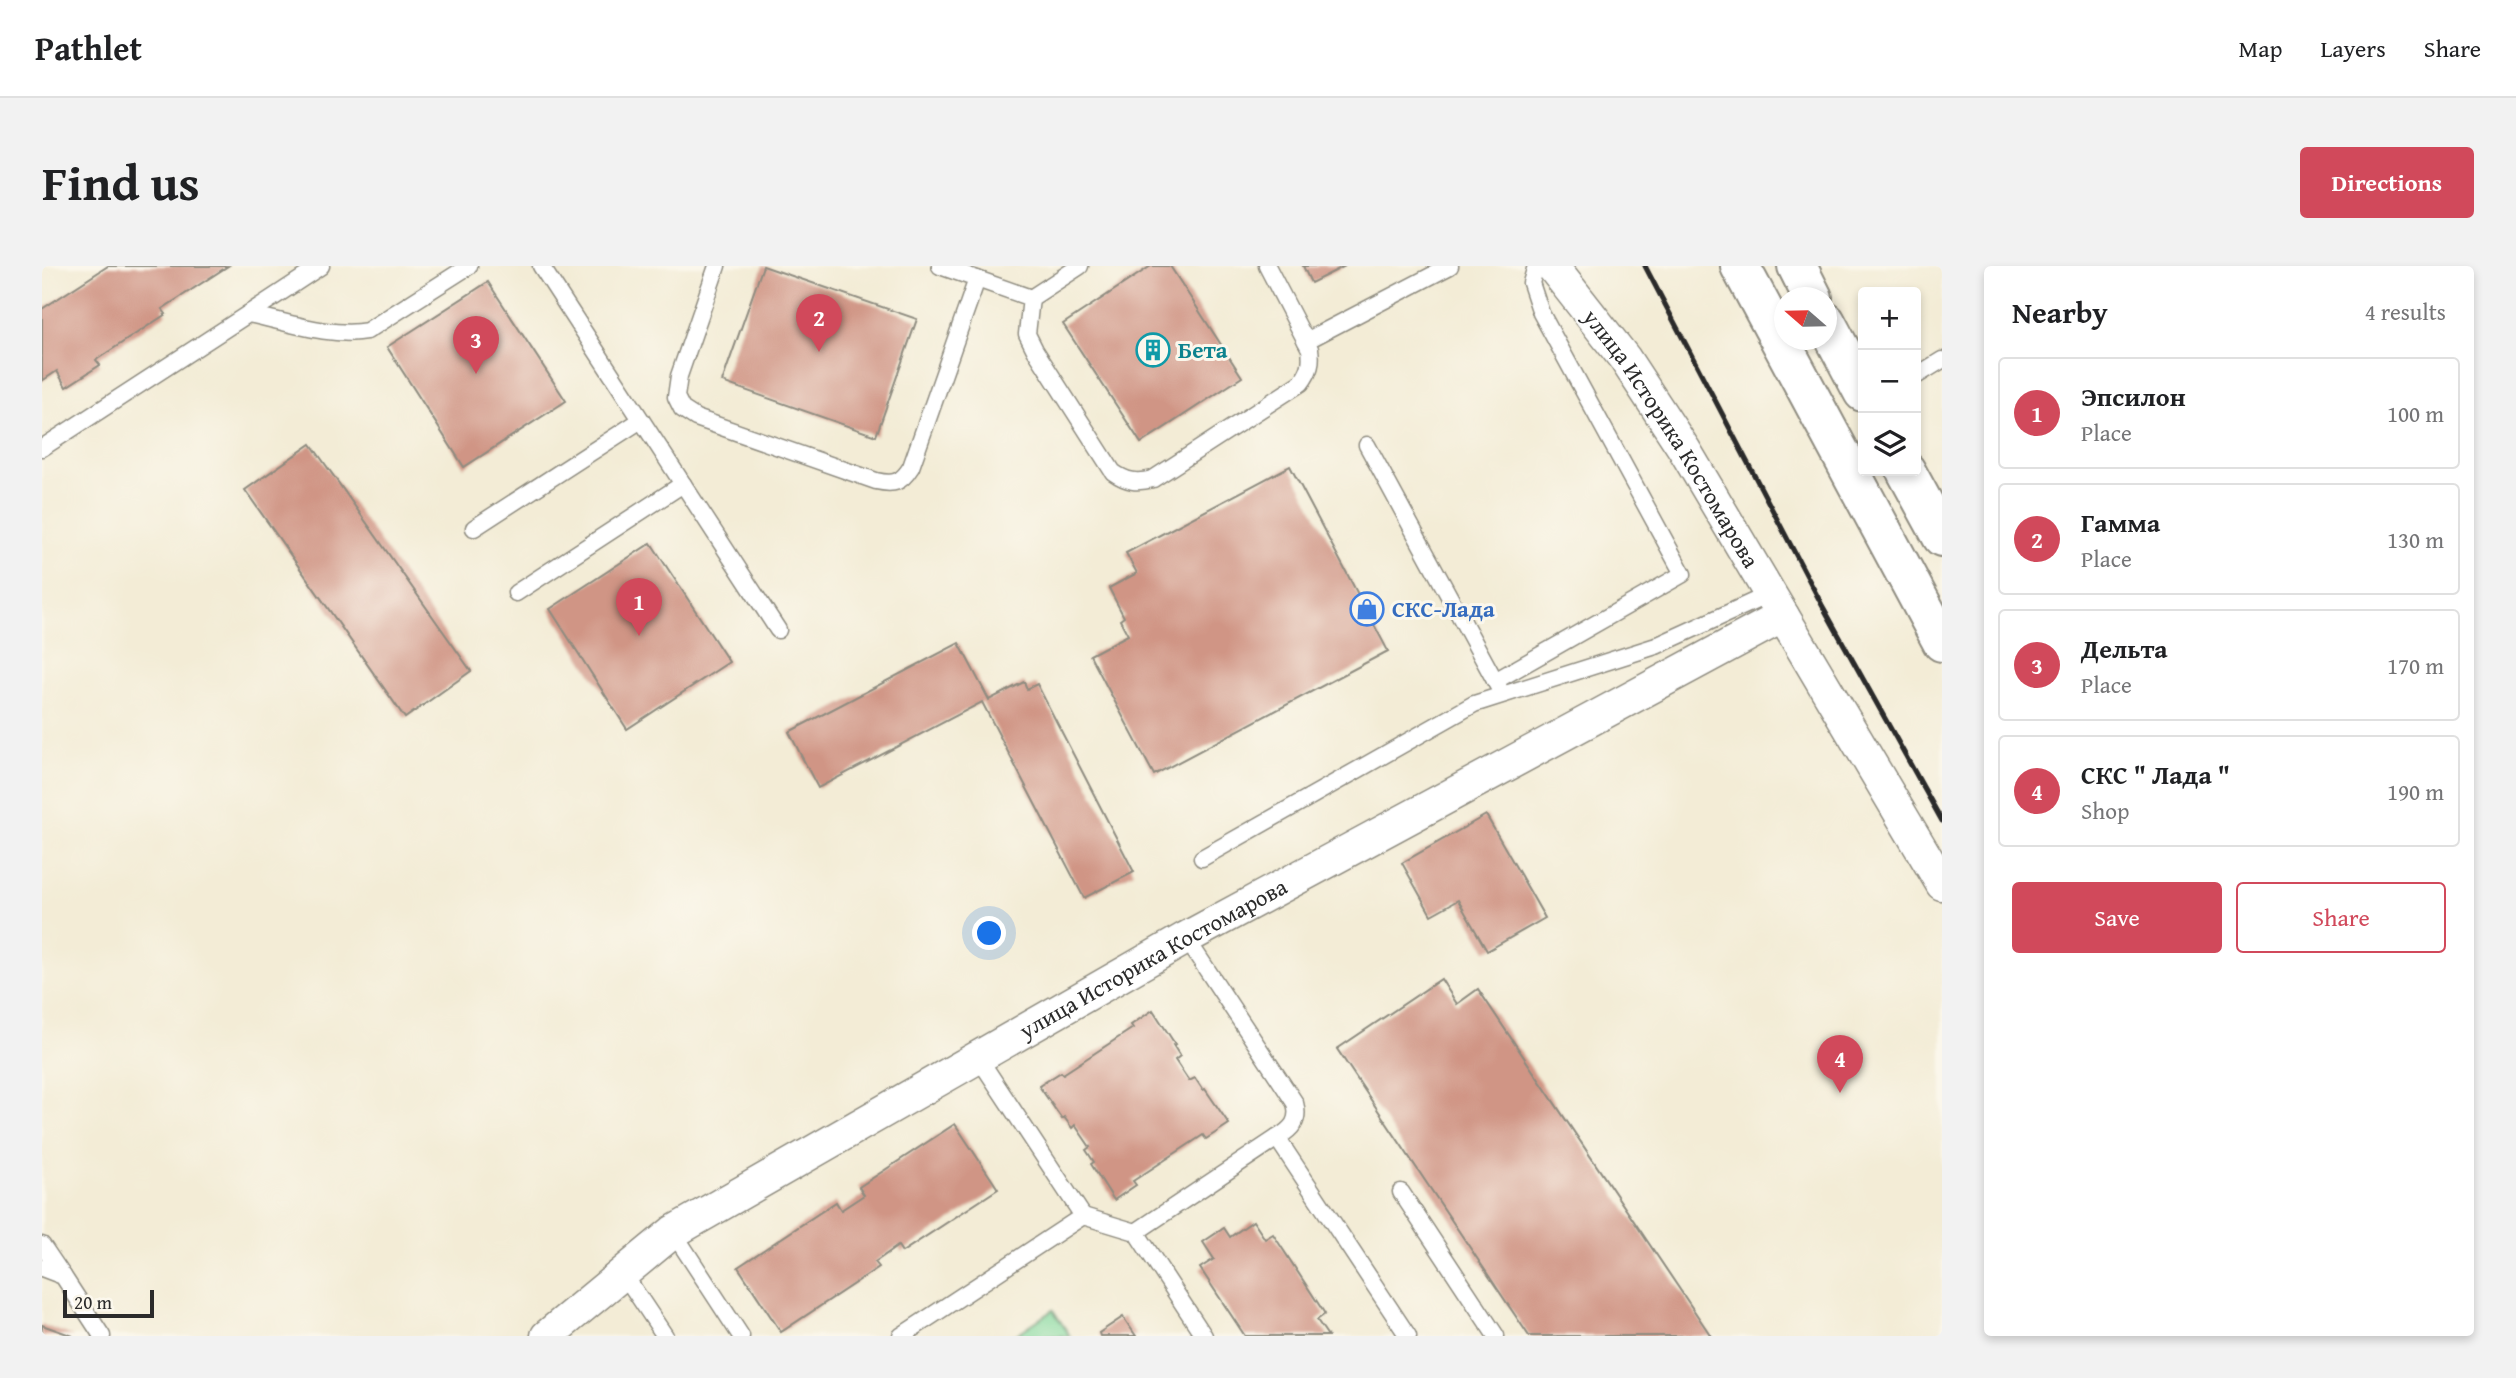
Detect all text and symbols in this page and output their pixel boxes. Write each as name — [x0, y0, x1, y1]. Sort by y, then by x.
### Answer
text: Pathlet — [35, 24, 142, 72]
text: Map — [2239, 31, 2282, 66]
text: Layers — [2320, 31, 2386, 66]
text: Share — [2424, 31, 2481, 66]
text: Find us — [42, 146, 200, 218]
button: Directions — [2300, 147, 2474, 218]
north arrow — [1774, 287, 1837, 350]
map controls — [1858, 287, 1921, 476]
button: + — [1858, 287, 1921, 350]
text: Nearby — [2012, 290, 2108, 334]
pin: 2 — [796, 294, 842, 352]
text: 4 results — [2365, 295, 2446, 328]
street label: улица Историка Костомарова — [1575, 301, 1768, 574]
pin: 3 — [453, 316, 499, 374]
building icon: Бета — [1134, 331, 1172, 369]
place label: Бета — [1178, 333, 1228, 366]
button: − — [1858, 350, 1921, 413]
text: Эпсилон — [2081, 377, 2186, 416]
text: 1 — [2031, 397, 2043, 430]
text: 100 m — [2387, 397, 2444, 430]
button: layers — [1858, 413, 1921, 476]
text: Place — [2081, 416, 2132, 449]
text: Гамма — [2081, 503, 2160, 542]
text: 2 — [2031, 523, 2043, 556]
text: 130 m — [2387, 523, 2444, 556]
text: Place — [2081, 542, 2132, 575]
pin: 1 — [616, 578, 662, 636]
shop icon: СКС-Лада — [1348, 590, 1386, 628]
place label: СКС-Лада — [1392, 592, 1495, 625]
text: Дельта — [2081, 629, 2168, 668]
text: 3 — [2031, 649, 2043, 682]
text: 170 m — [2387, 649, 2444, 682]
text: Place — [2081, 668, 2132, 701]
text: СКС " Лада " — [2081, 755, 2230, 794]
text: 4 — [2031, 775, 2043, 808]
text: 190 m — [2387, 775, 2444, 808]
text: Shop — [2081, 794, 2129, 827]
street label: улица Историка Костомарова — [1012, 870, 1293, 1047]
button: Save — [2012, 882, 2222, 953]
button: Share — [2236, 882, 2446, 953]
your location — [972, 916, 1006, 950]
pin: 4 — [1817, 1035, 1863, 1093]
scale bar — [63, 1287, 154, 1319]
text: 20 m — [74, 1288, 112, 1316]

